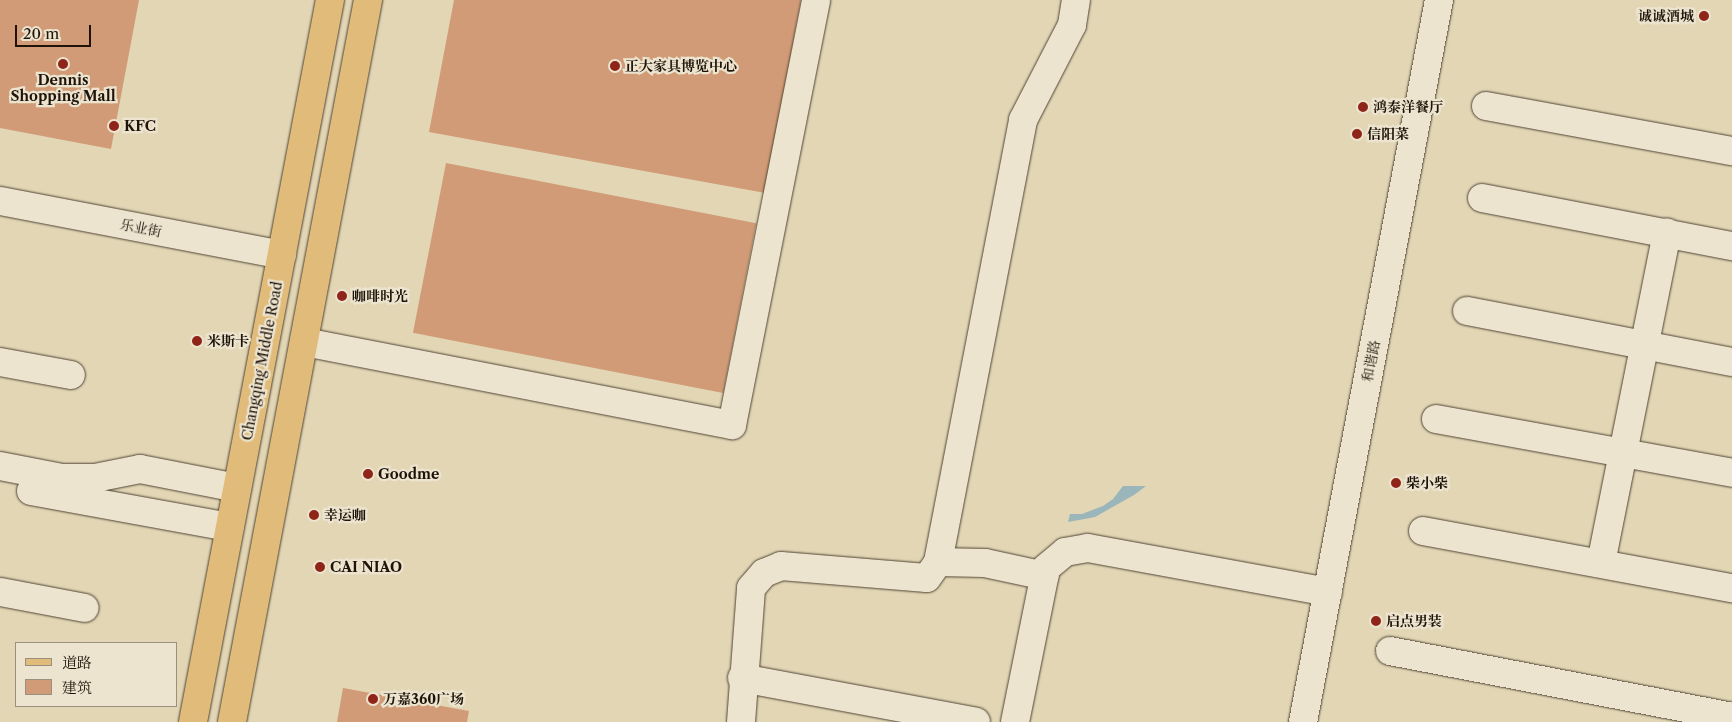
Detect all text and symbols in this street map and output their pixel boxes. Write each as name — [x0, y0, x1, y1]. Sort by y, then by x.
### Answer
place label: 诚诚酒城 — [1638, 8, 1694, 24]
marker: 诚诚酒城 — [1698, 10, 1710, 22]
scale bar — [18, 15, 94, 47]
text: 20 m — [23, 24, 59, 43]
marker: Dennis Shopping Mall — [57, 58, 69, 70]
place label: 正大家具博览中心 — [625, 58, 737, 74]
marker: 正大家具博览中心 — [609, 60, 621, 72]
place label: Dennis Shopping Mall — [10, 72, 116, 104]
place label: 鸿泰洋餐厅 — [1373, 99, 1443, 115]
marker: 鸿泰洋餐厅 — [1357, 101, 1369, 113]
place label: KFC — [124, 118, 156, 134]
marker: KFC — [108, 120, 120, 132]
place label: 信阳菜 — [1367, 126, 1409, 142]
marker: 信阳菜 — [1351, 128, 1363, 140]
street label: 乐业街 — [119, 216, 163, 240]
street label: Changqing Middle Road — [238, 280, 286, 442]
place label: 咖啡时光 — [352, 288, 408, 304]
marker: 咖啡时光 — [336, 290, 348, 302]
place label: 米斯卡 — [207, 333, 249, 349]
marker: 米斯卡 — [191, 335, 203, 347]
street label: 和谐路 — [1359, 339, 1383, 383]
place label: Goodme — [378, 466, 439, 482]
marker: Goodme — [362, 468, 374, 480]
place label: 柴小柴 — [1406, 475, 1448, 491]
marker: 柴小柴 — [1390, 477, 1402, 489]
place label: 幸运咖 — [324, 507, 366, 523]
marker: 幸运咖 — [308, 509, 320, 521]
place label: CAI NIAO — [330, 559, 402, 575]
marker: CAI NIAO — [314, 561, 326, 573]
place label: 启点男装 — [1386, 613, 1442, 629]
marker: 启点男装 — [1370, 615, 1382, 627]
legend — [15, 642, 178, 707]
text: 道路 — [62, 653, 92, 672]
text: 建筑 — [62, 678, 92, 697]
place label: 万嘉360广场 — [383, 691, 464, 707]
marker: 万嘉360广场 — [367, 693, 379, 705]

